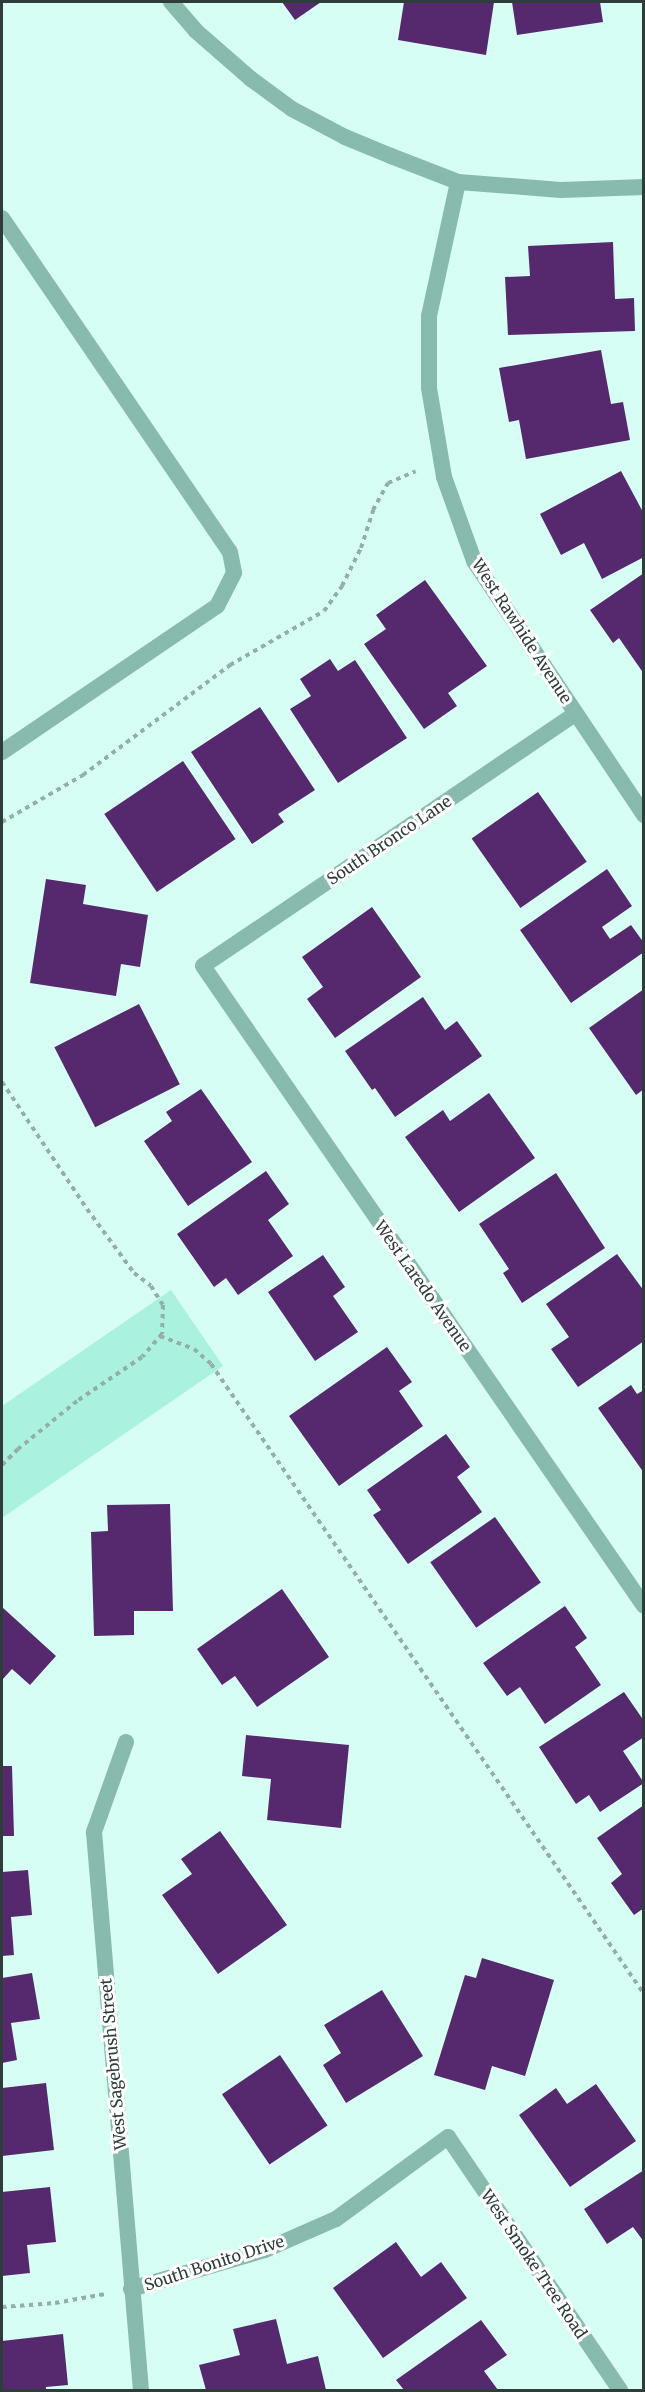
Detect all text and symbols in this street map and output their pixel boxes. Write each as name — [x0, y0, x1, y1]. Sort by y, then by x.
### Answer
street label: West Rawhide Avenue — [468, 555, 576, 707]
street label: South Bronco Lane — [323, 791, 455, 889]
street label: West Laredo Avenue — [371, 1217, 475, 1355]
street label: West Sagebrush Street — [96, 1977, 130, 2151]
street label: West Smoke Tree Road — [477, 2186, 591, 2342]
street label: South Bonito Drive — [142, 2231, 286, 2295]

